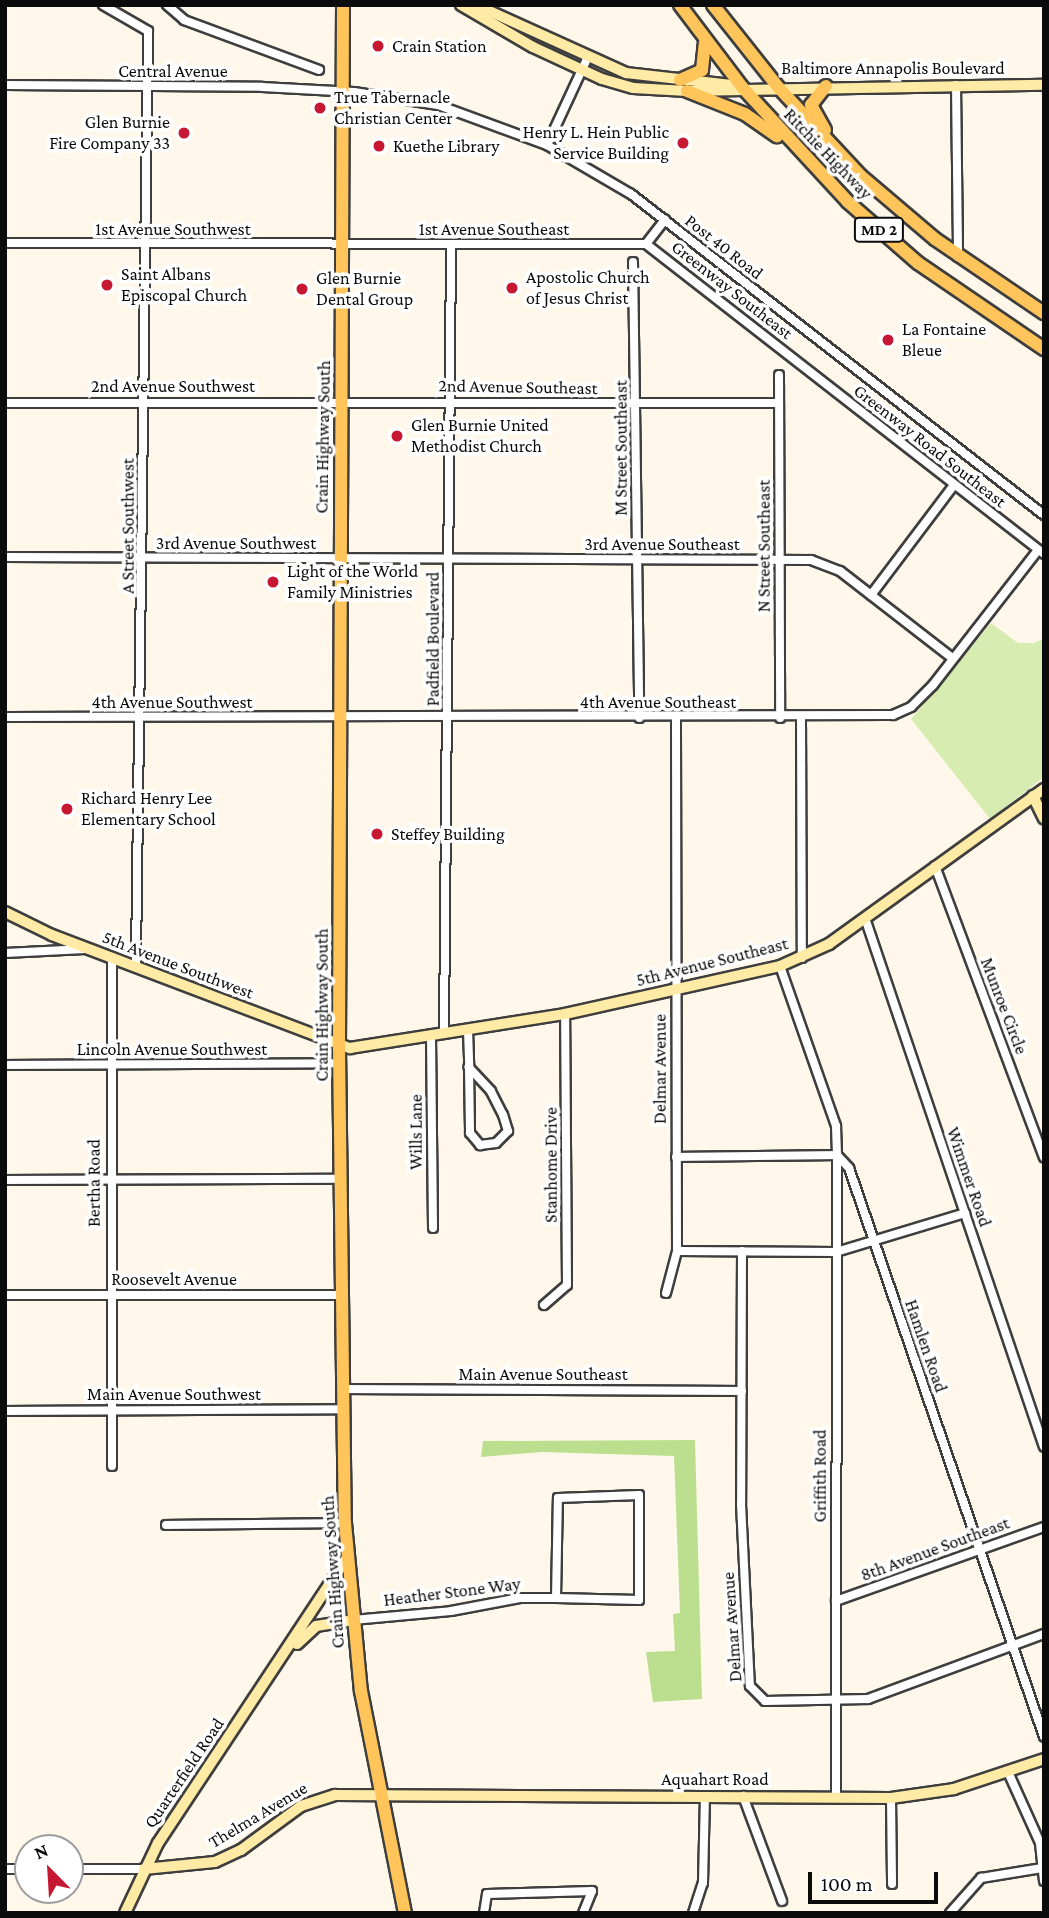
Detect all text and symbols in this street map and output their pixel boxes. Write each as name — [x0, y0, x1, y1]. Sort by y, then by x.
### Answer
place label: Crain Station — [392, 35, 487, 57]
marker: Crain Station — [370, 38, 386, 54]
street label: Baltimore Annapolis Boulevard — [781, 57, 1005, 79]
street label: Central Avenue — [118, 60, 228, 82]
place label: True Tabernacle Christian Center — [334, 87, 453, 130]
marker: True Tabernacle Christian Center — [312, 100, 328, 116]
street label: Ritchie Highway — [779, 104, 877, 204]
place label: Glen Burnie Fire Company 33 — [49, 112, 170, 154]
place label: Henry L. Hein Public Service Building — [523, 122, 669, 164]
marker: Glen Burnie Fire Company 33 — [176, 125, 192, 141]
place label: Kuethe Library — [393, 135, 499, 157]
marker: Henry L. Hein Public Service Building — [675, 135, 691, 151]
marker: Kuethe Library — [371, 138, 387, 154]
street label: Post 40 Road — [681, 210, 767, 284]
street label: 1st Avenue Southwest — [95, 218, 251, 240]
street label: 1st Avenue Southeast — [419, 218, 569, 240]
road number: MD 2 — [853, 218, 905, 242]
street label: Greenway Southeast — [667, 236, 797, 344]
place label: Saint Albans Episcopal Church — [121, 264, 247, 306]
place label: Apostolic Church of Jesus Christ — [526, 267, 650, 310]
place label: Glen Burnie Dental Group — [316, 268, 413, 310]
marker: Saint Albans Episcopal Church — [99, 277, 115, 293]
marker: Apostolic Church of Jesus Christ — [504, 280, 520, 296]
marker: Glen Burnie Dental Group — [294, 281, 310, 297]
place label: La Fontaine Bleue — [902, 319, 986, 362]
marker: La Fontaine Bleue — [880, 332, 896, 348]
street label: Crain Highway South — [311, 360, 335, 514]
street label: 2nd Avenue Southwest — [91, 375, 255, 397]
street label: 2nd Avenue Southeast — [438, 375, 598, 399]
street label: M Street Southeast — [610, 380, 632, 516]
street label: Greenway Road Southeast — [849, 380, 1011, 512]
place label: Glen Burnie United Methodist Church — [411, 415, 549, 458]
marker: Glen Burnie United Methodist Church — [389, 428, 405, 444]
street label: A Street Southwest — [117, 458, 139, 594]
street label: N Street Southeast — [753, 480, 775, 612]
street label: 3rd Avenue Southwest — [156, 532, 316, 554]
street label: 3rd Avenue Southeast — [584, 533, 740, 555]
place label: Light of the World Family Ministries — [287, 561, 418, 604]
street label: Padfield Boulevard — [422, 572, 444, 706]
marker: Light of the World Family Ministries — [265, 574, 281, 590]
street label: 4th Avenue Southwest — [91, 691, 253, 713]
street label: 4th Avenue Southeast — [580, 691, 736, 713]
place label: Richard Henry Lee Elementary School — [81, 788, 216, 830]
marker: Richard Henry Lee Elementary School — [59, 801, 75, 817]
place label: Steffey Building — [391, 823, 505, 845]
marker: Steffey Building — [369, 826, 385, 842]
street label: 5th Avenue Southwest — [99, 926, 257, 1004]
street label: Crain Highway South — [311, 928, 333, 1082]
street label: 5th Avenue Southeast — [634, 933, 790, 991]
street label: Munroe Circle — [976, 955, 1032, 1057]
street label: Delmar Avenue — [649, 1014, 671, 1124]
street label: Lincoln Avenue Southwest — [77, 1038, 267, 1060]
street label: Wills Lane — [405, 1094, 427, 1170]
street label: Stanhome Drive — [540, 1107, 562, 1223]
street label: Wimmer Road — [942, 1124, 996, 1230]
street label: Bertha Road — [83, 1139, 105, 1227]
street label: Roosevelt Avenue — [111, 1268, 237, 1290]
street label: Hamlen Road — [900, 1297, 952, 1395]
street label: Main Avenue Southeast — [458, 1363, 628, 1385]
street label: Main Avenue Southwest — [87, 1383, 261, 1405]
street label: Griffith Road — [809, 1430, 831, 1522]
street label: Crain Highway South — [317, 1495, 349, 1649]
street label: 8th Avenue Southeast — [858, 1512, 1012, 1586]
street label: Delmar Avenue — [717, 1571, 747, 1683]
street label: Heather Stone Way — [382, 1573, 522, 1611]
street label: Quarterfield Road — [139, 1714, 229, 1832]
street label: Aquahart Road — [661, 1768, 769, 1790]
street label: Thelma Avenue — [205, 1777, 311, 1853]
north arrow — [14, 1834, 84, 1904]
text: N — [31, 1839, 51, 1863]
scale bar — [811, 1858, 940, 1902]
text: 100 m — [821, 1872, 873, 1896]

